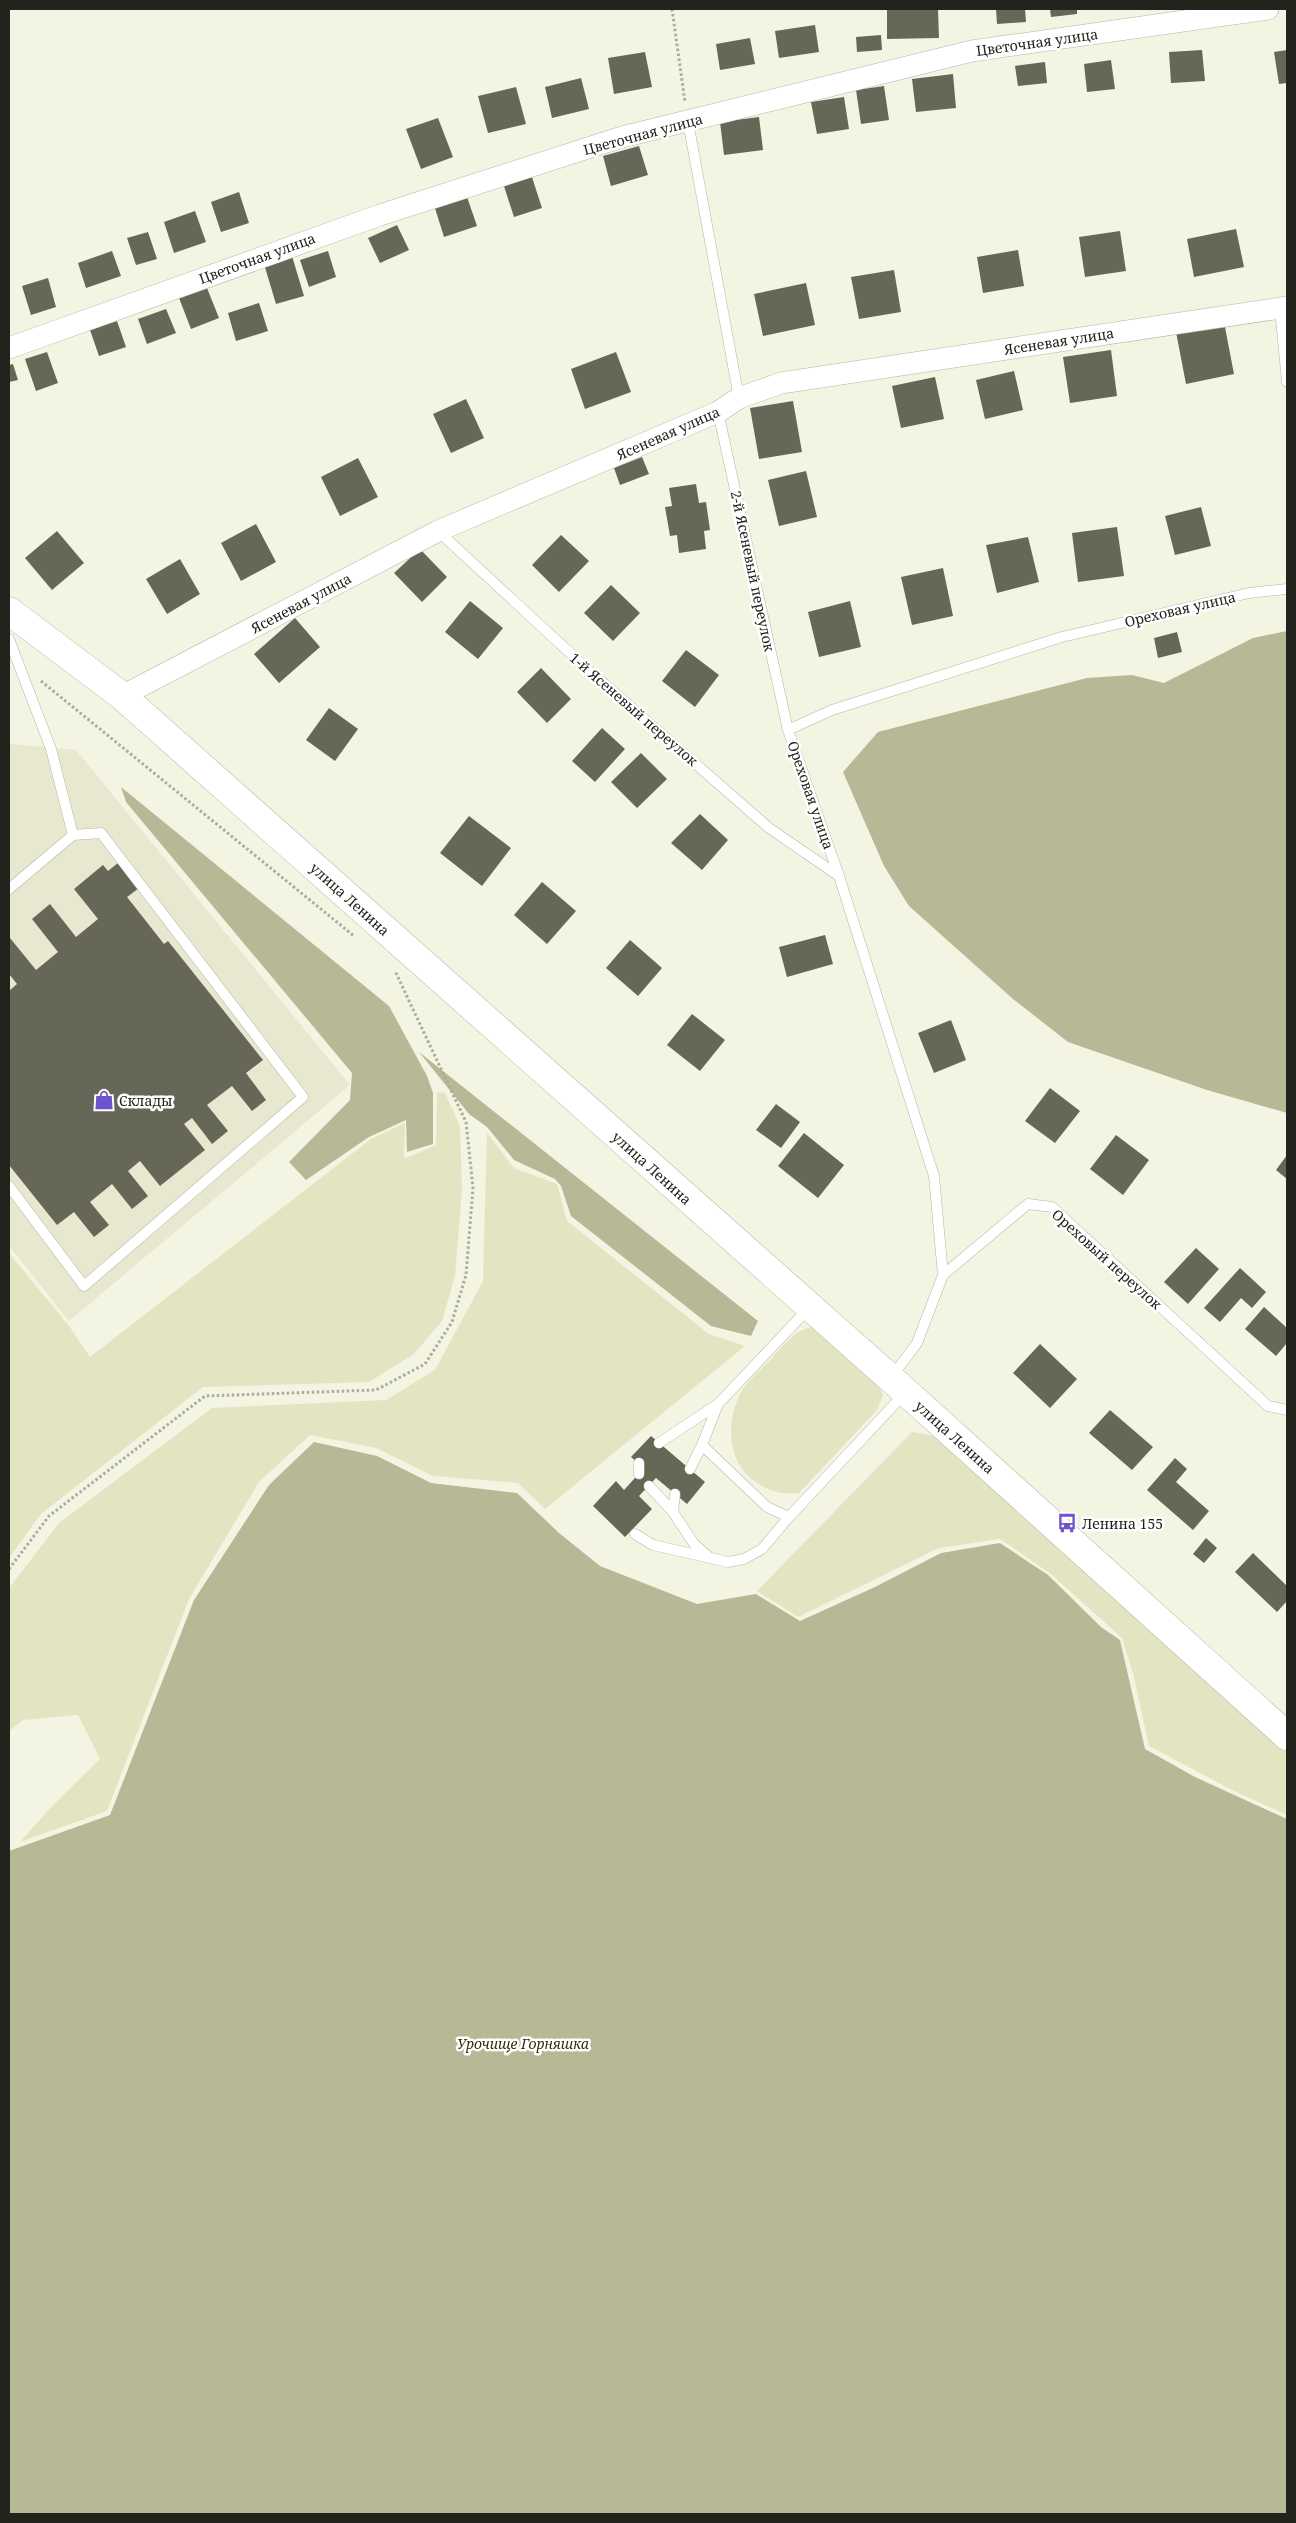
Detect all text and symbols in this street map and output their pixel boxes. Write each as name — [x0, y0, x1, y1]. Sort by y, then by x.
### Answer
street label: Цветочная улица — [975, 24, 1099, 60]
street label: Цветочная улица — [581, 109, 705, 159]
street label: Цветочная улица — [196, 228, 318, 288]
street label: Ясеневая улица — [1002, 323, 1115, 359]
street label: Ясеневая улица — [612, 402, 723, 465]
street label: 2-й Ясеневый переулок — [727, 489, 779, 654]
street label: Ясеневая улица — [247, 569, 354, 638]
street label: Ореховая улица — [1123, 587, 1237, 631]
street label: 1-й Ясеневый переулок — [566, 648, 703, 770]
street label: Ореховая улица — [784, 738, 838, 852]
street label: улица Ленина — [306, 858, 394, 940]
shop icon: Склады — [93, 1089, 115, 1111]
place label: Склады — [119, 1091, 173, 1110]
street label: улица Ленина — [608, 1127, 696, 1209]
street label: Ореховый переулок — [1048, 1205, 1166, 1314]
street label: улица Ленина — [911, 1396, 999, 1478]
bus stop icon: Ленина 155 — [1056, 1512, 1078, 1534]
place label: Ленина 155 — [1082, 1514, 1163, 1533]
park label: Урочище Горняшка — [457, 2034, 589, 2053]

